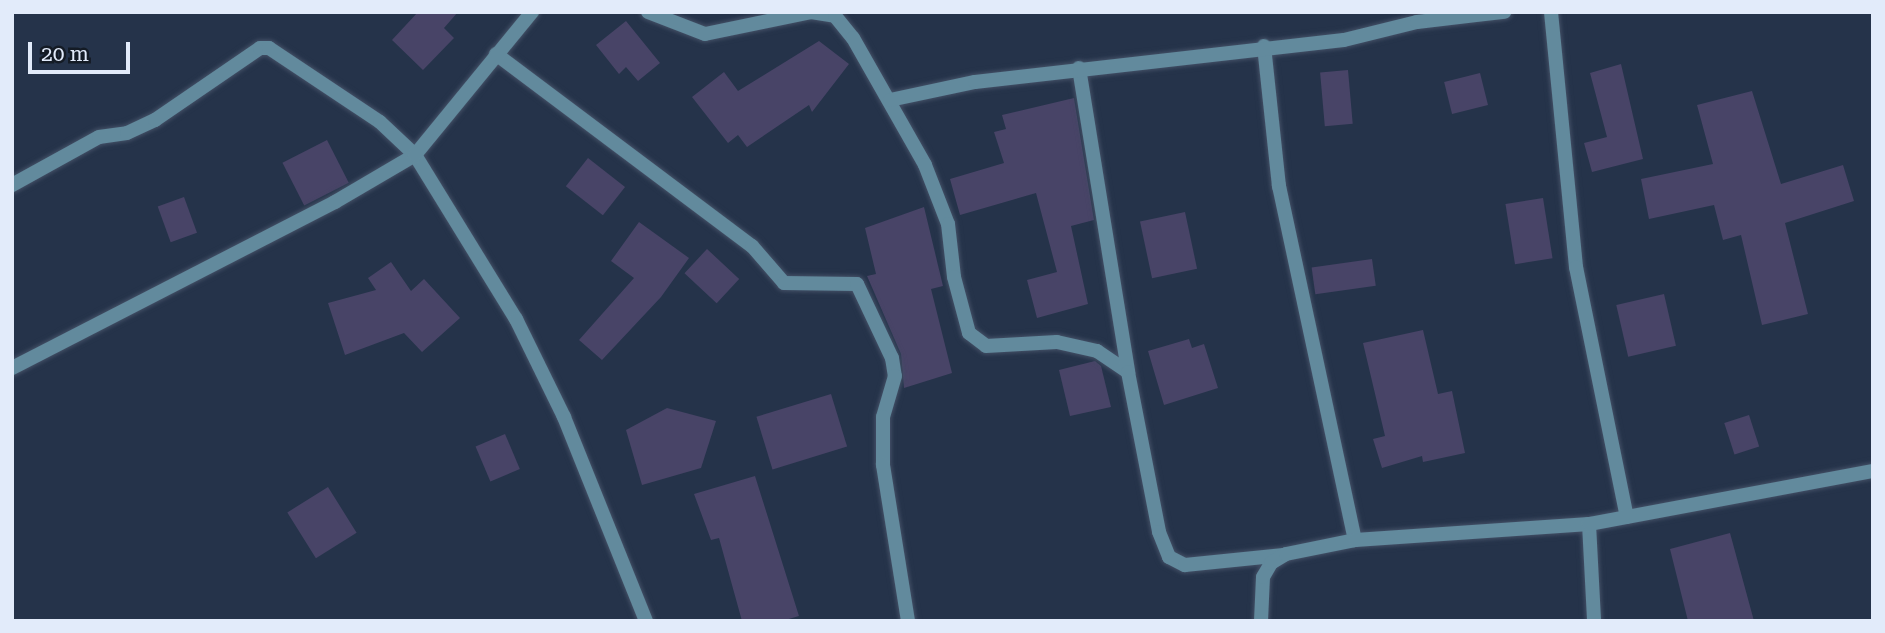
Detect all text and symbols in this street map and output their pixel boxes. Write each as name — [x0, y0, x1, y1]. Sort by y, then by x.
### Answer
scale bar — [32, 28, 133, 72]
text: 20 m — [41, 42, 89, 66]

